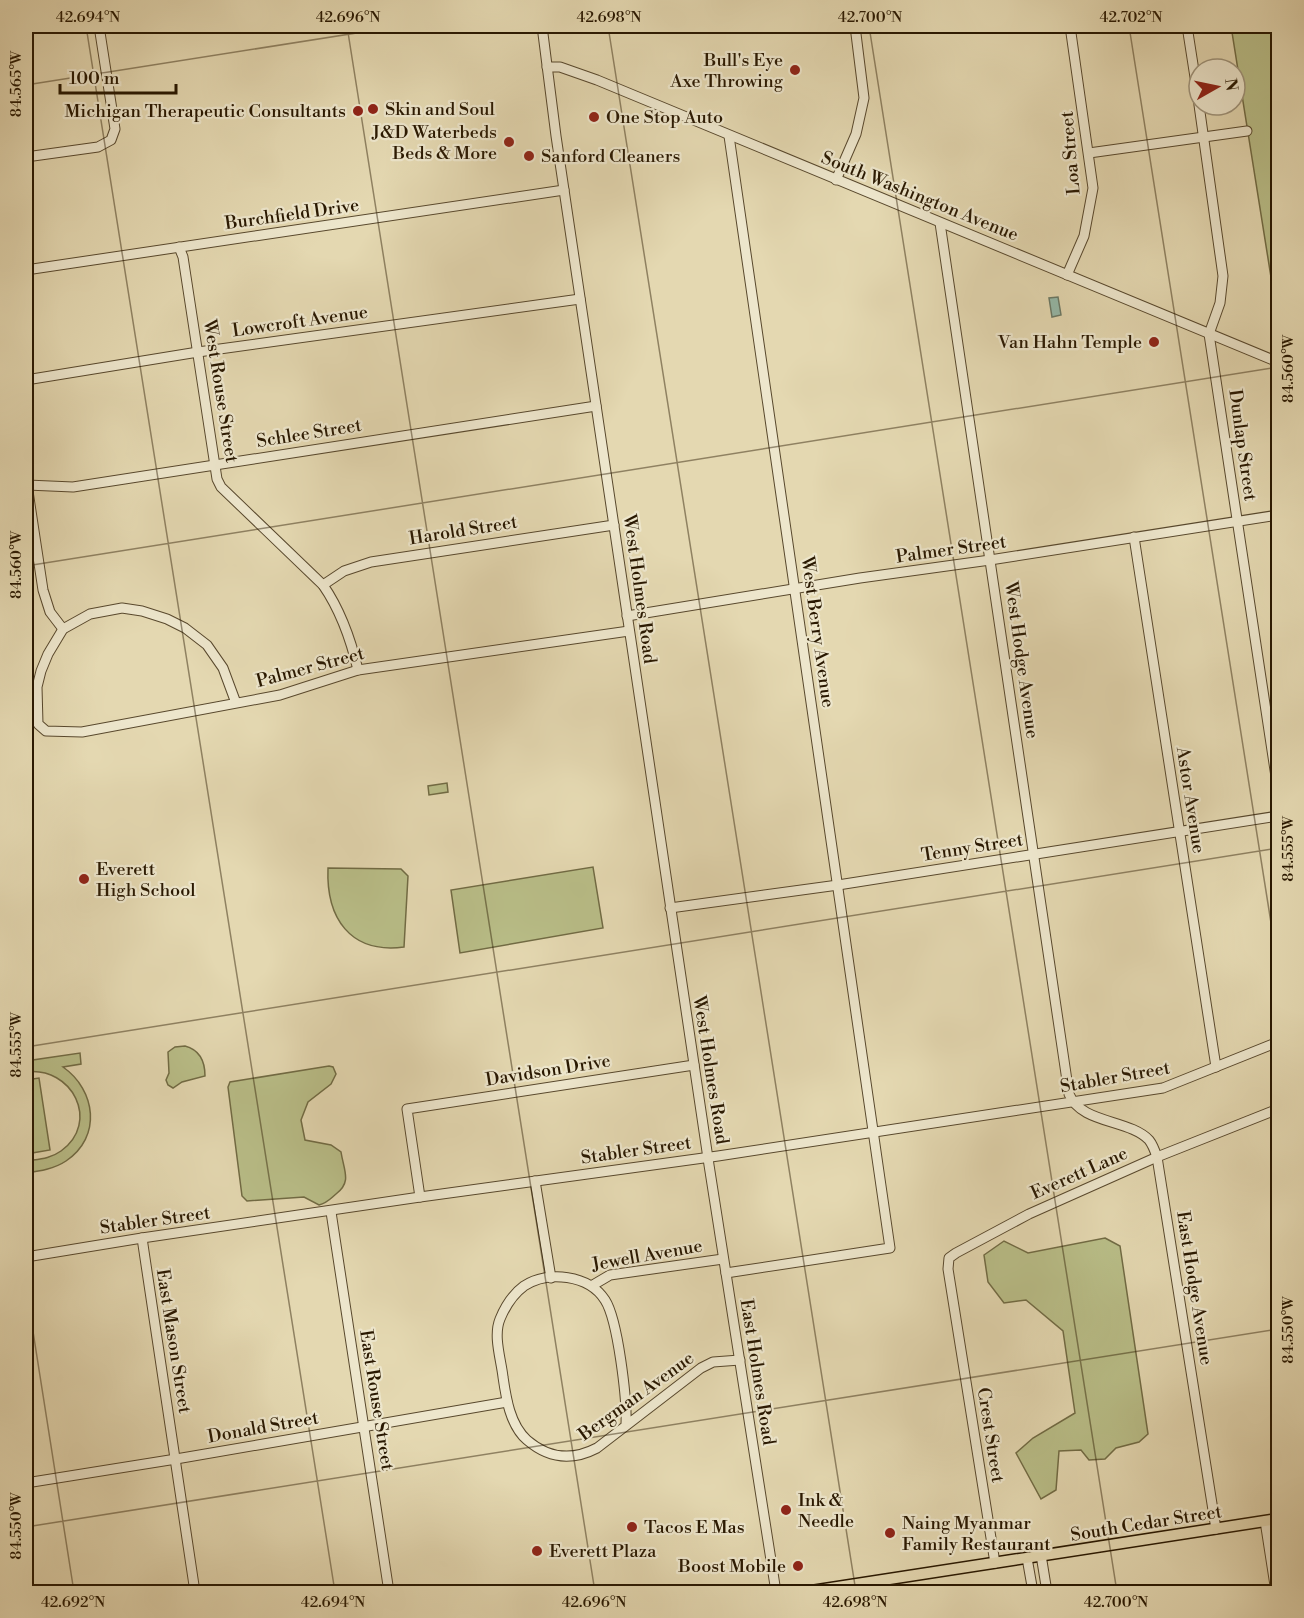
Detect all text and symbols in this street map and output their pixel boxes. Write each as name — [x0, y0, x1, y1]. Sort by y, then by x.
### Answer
text: 42.694°N — [56, 8, 120, 27]
text: 42.696°N — [316, 8, 380, 27]
text: 42.698°N — [577, 8, 641, 27]
text: 42.700°N — [838, 8, 902, 27]
text: 42.702°N — [1100, 8, 1162, 27]
place label: Bull's Eye Axe Throwing — [669, 49, 784, 93]
text: 84.565°W — [7, 50, 26, 117]
scale bar — [60, 57, 176, 95]
north arrow — [1187, 57, 1247, 117]
marker: Bull's Eye Axe Throwing — [788, 63, 802, 77]
text: 100 m — [69, 67, 120, 90]
text: N — [1220, 77, 1242, 93]
place label: Skin and Soul — [385, 98, 496, 121]
place label: Michigan Therapeutic Consultants — [64, 100, 346, 123]
marker: Skin and Soul — [366, 102, 380, 116]
marker: Michigan Therapeutic Consultants — [351, 104, 365, 118]
place label: One Stop Auto — [606, 106, 723, 129]
marker: One Stop Auto — [587, 110, 601, 124]
street label: Loa Street — [1055, 110, 1086, 196]
place label: J&D Waterbeds Beds & More — [371, 121, 497, 165]
marker: J&D Waterbeds Beds & More — [502, 135, 516, 149]
place label: Sanford Cleaners — [541, 145, 680, 168]
street label: South Washington Avenue — [818, 146, 1022, 247]
marker: Sanford Cleaners — [522, 149, 536, 163]
street label: Burchfield Drive — [222, 194, 361, 235]
street label: Lowcroft Avenue — [231, 301, 369, 342]
street label: West Rouse Street — [198, 317, 243, 465]
place label: Van Hahn Temple — [997, 331, 1142, 354]
marker: Van Hahn Temple — [1147, 335, 1161, 349]
text: 84.560°W — [1279, 335, 1298, 403]
street label: Dunlap Street — [1223, 388, 1262, 503]
street label: Schlee Street — [255, 414, 364, 453]
street label: Harold Street — [407, 510, 519, 550]
street label: West Holmes Road — [618, 512, 661, 666]
street label: Palmer Street — [894, 530, 1008, 569]
text: 84.560°W — [7, 531, 26, 599]
street label: West Berry Avenue — [795, 554, 840, 709]
street label: West Hodge Avenue — [999, 579, 1044, 740]
street label: Palmer Street — [254, 642, 367, 693]
street label: Astor Avenue — [1171, 744, 1210, 855]
text: 84.555°W — [1279, 816, 1298, 882]
street label: Tenny Street — [920, 828, 1025, 867]
place label: Everett High School — [96, 858, 196, 902]
marker: Everett High School — [77, 872, 91, 886]
street label: West Holmes Road — [687, 993, 734, 1147]
text: 84.555°W — [7, 1012, 26, 1078]
street label: Davidson Drive — [484, 1049, 612, 1092]
street label: Stabler Street — [1058, 1056, 1172, 1098]
street label: Stabler Street — [579, 1131, 693, 1170]
street label: Everett Lane — [1027, 1142, 1131, 1205]
street label: Stabler Street — [98, 1201, 212, 1240]
street label: East Hodge Avenue — [1171, 1209, 1218, 1367]
street label: Jewell Avenue — [589, 1234, 704, 1277]
street label: East Mason Street — [151, 1267, 196, 1416]
text: 84.550°W — [1279, 1296, 1298, 1364]
street label: East Holmes Road — [735, 1297, 781, 1448]
street label: East Rouse Street — [354, 1328, 399, 1473]
street label: Bergman Avenue — [573, 1347, 699, 1447]
street label: Crest Street — [972, 1386, 1009, 1485]
street label: Donald Street — [206, 1406, 321, 1449]
place label: Ink & Needle — [798, 1489, 854, 1533]
text: 84.550°W — [7, 1492, 26, 1560]
street label: South Cedar Street — [1069, 1500, 1224, 1547]
marker: Ink & Needle — [779, 1503, 793, 1517]
place label: Naing Myanmar Family Restaurant — [902, 1512, 1051, 1556]
place label: Tacos E Mas — [644, 1516, 745, 1539]
marker: Tacos E Mas — [625, 1520, 639, 1534]
marker: Naing Myanmar Family Restaurant — [883, 1526, 897, 1540]
place label: Everett Plaza — [549, 1540, 657, 1563]
marker: Everett Plaza — [530, 1544, 544, 1558]
place label: Boost Mobile — [677, 1555, 786, 1578]
marker: Boost Mobile — [791, 1559, 805, 1573]
text: 42.692°N — [41, 1593, 105, 1612]
text: 42.694°N — [301, 1593, 365, 1612]
text: 42.696°N — [562, 1593, 626, 1612]
text: 42.698°N — [823, 1593, 887, 1612]
text: 42.700°N — [1084, 1593, 1148, 1612]

